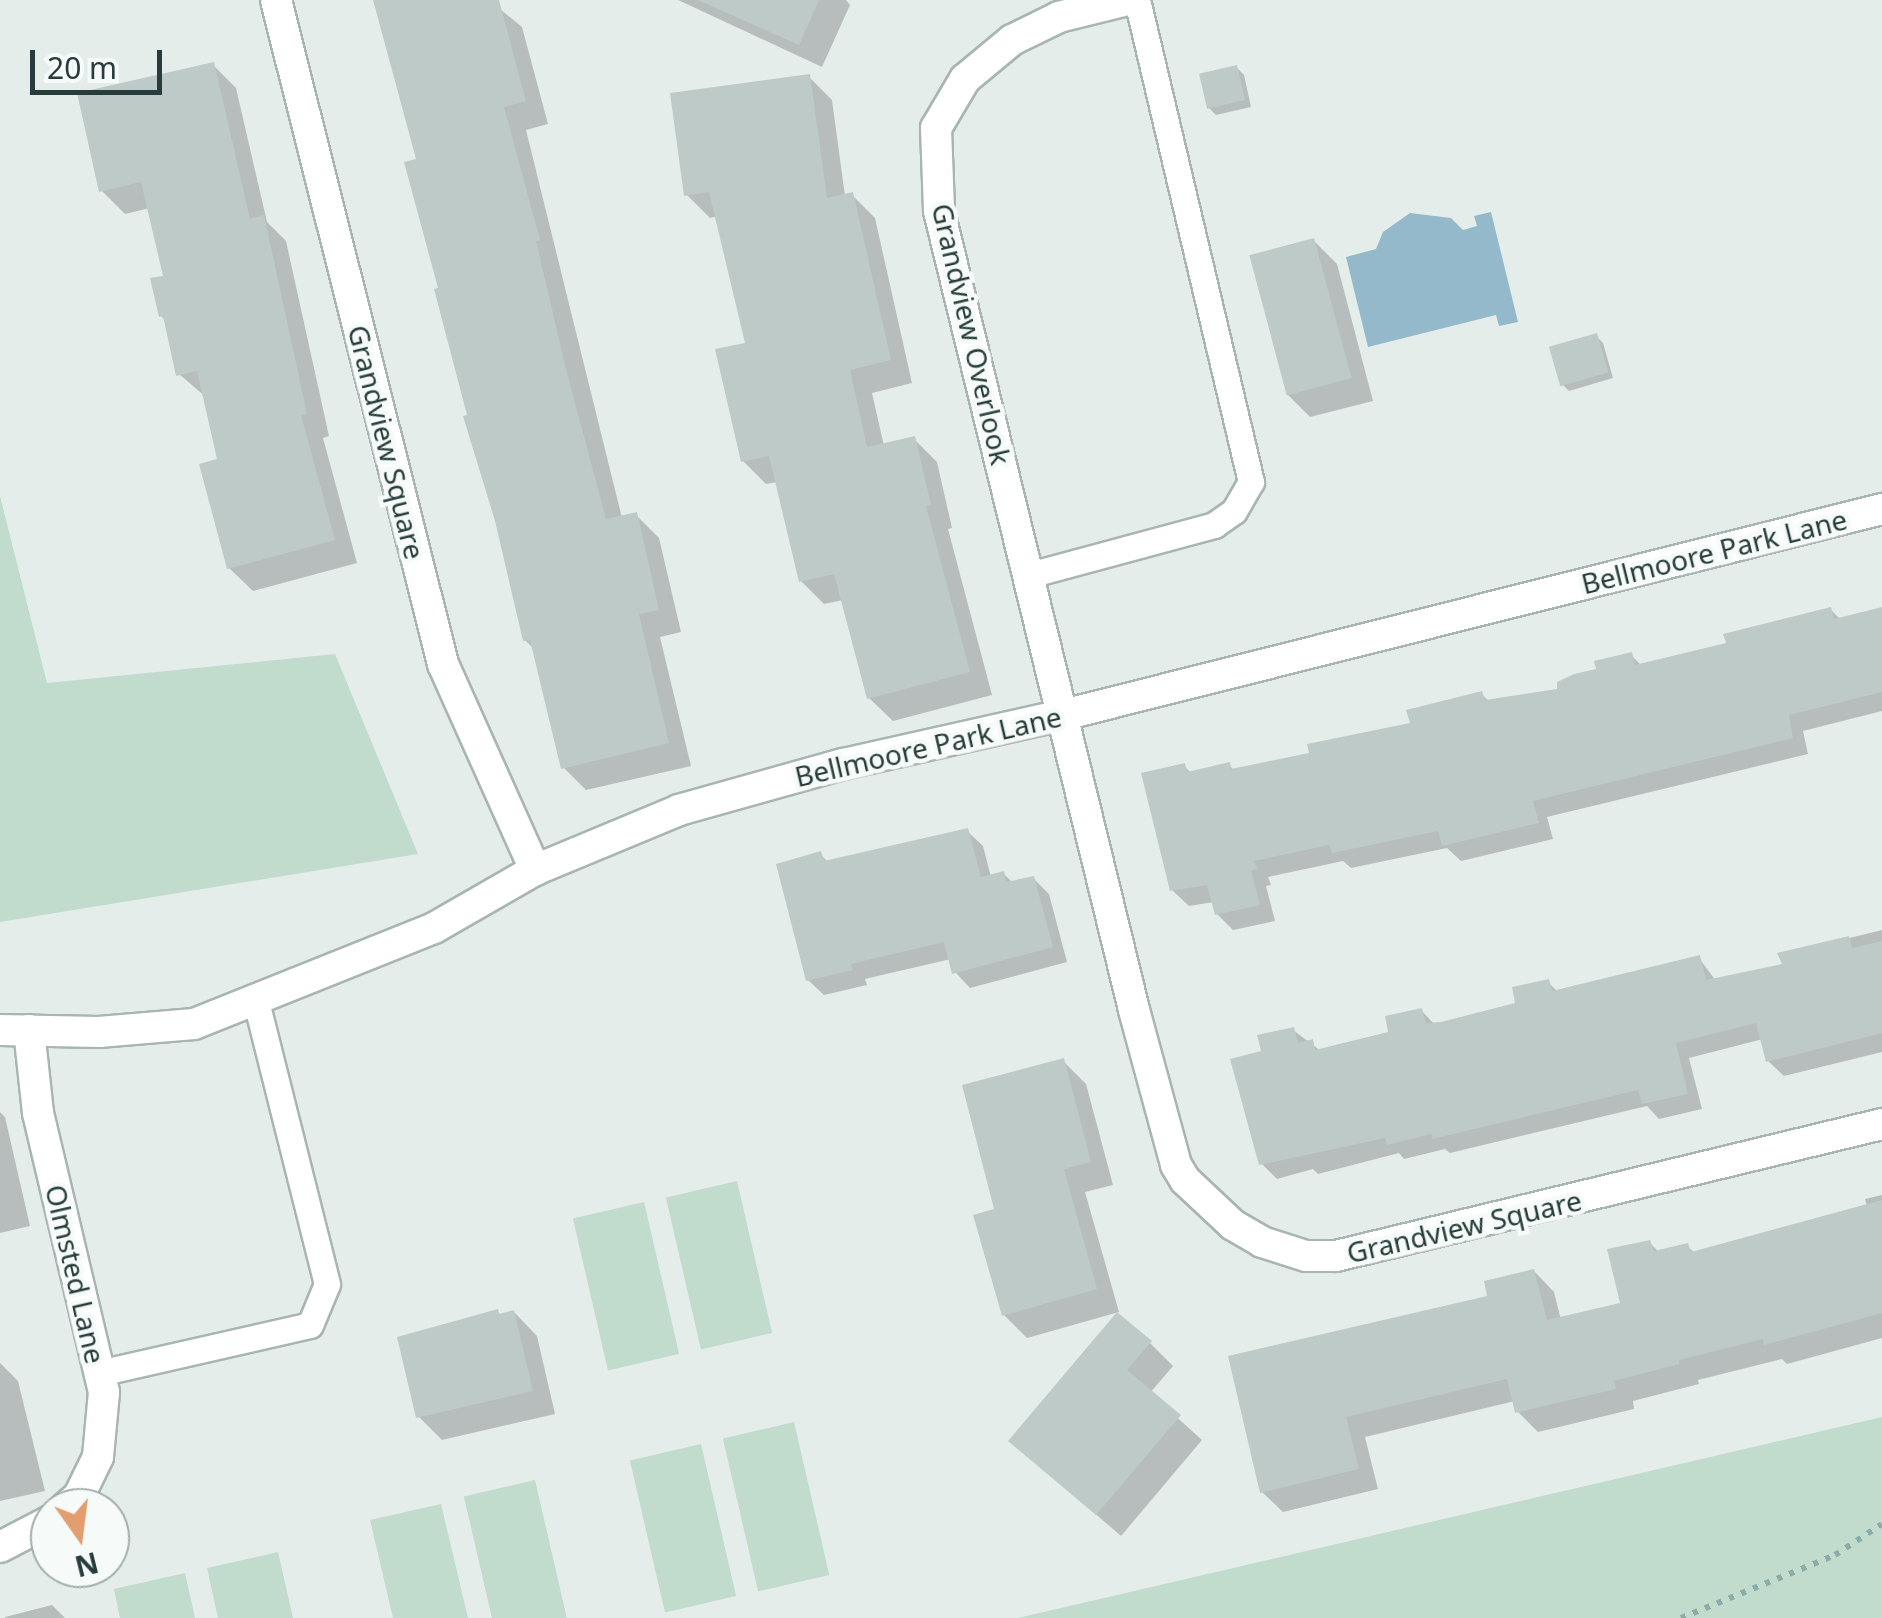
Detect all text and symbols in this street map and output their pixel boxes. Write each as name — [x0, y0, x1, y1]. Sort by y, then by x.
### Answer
scale bar — [35, 30, 168, 92]
text: 20 m — [47, 47, 117, 88]
street label: Grandview Overlook — [926, 200, 1018, 468]
street label: Grandview Square — [342, 322, 432, 562]
street label: Bellmoore Park Lane — [1578, 502, 1850, 600]
street label: Bellmoore Park Lane — [791, 699, 1065, 793]
street label: Olmsted Lane — [39, 1181, 113, 1367]
street label: Grandview Square — [1343, 1183, 1585, 1269]
north arrow — [30, 1488, 130, 1588]
text: N — [71, 1544, 102, 1586]

